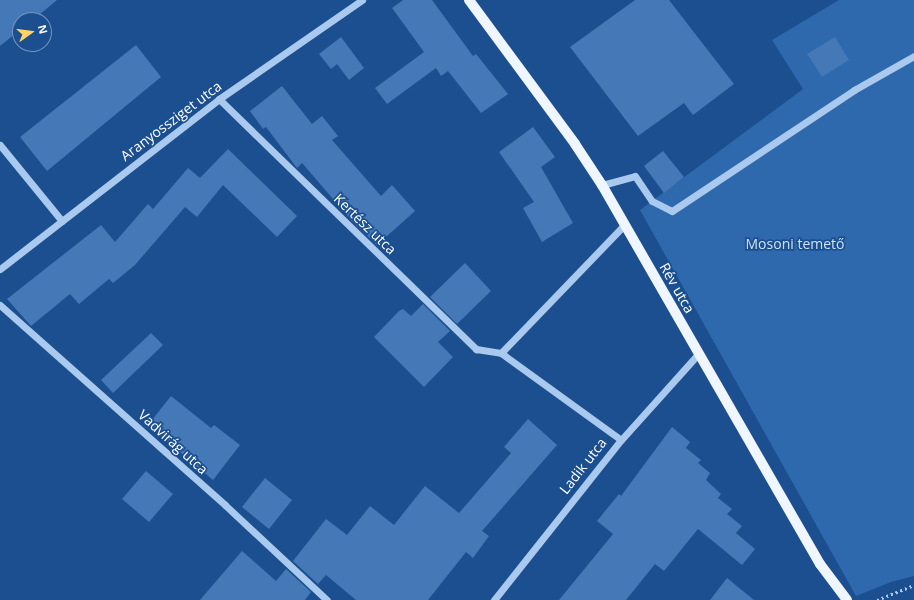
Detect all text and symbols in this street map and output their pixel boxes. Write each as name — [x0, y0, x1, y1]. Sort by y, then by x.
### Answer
north arrow — [12, 12, 52, 52]
text: N — [35, 23, 52, 35]
street label: Aranyossziget utca — [117, 78, 225, 164]
street label: Kertész utca — [330, 190, 400, 258]
park label: Mosoni temető — [746, 236, 844, 252]
street label: Rév utca — [656, 260, 698, 316]
street label: Vadvirág utca — [135, 406, 211, 478]
street label: Ladik utca — [556, 435, 610, 497]

